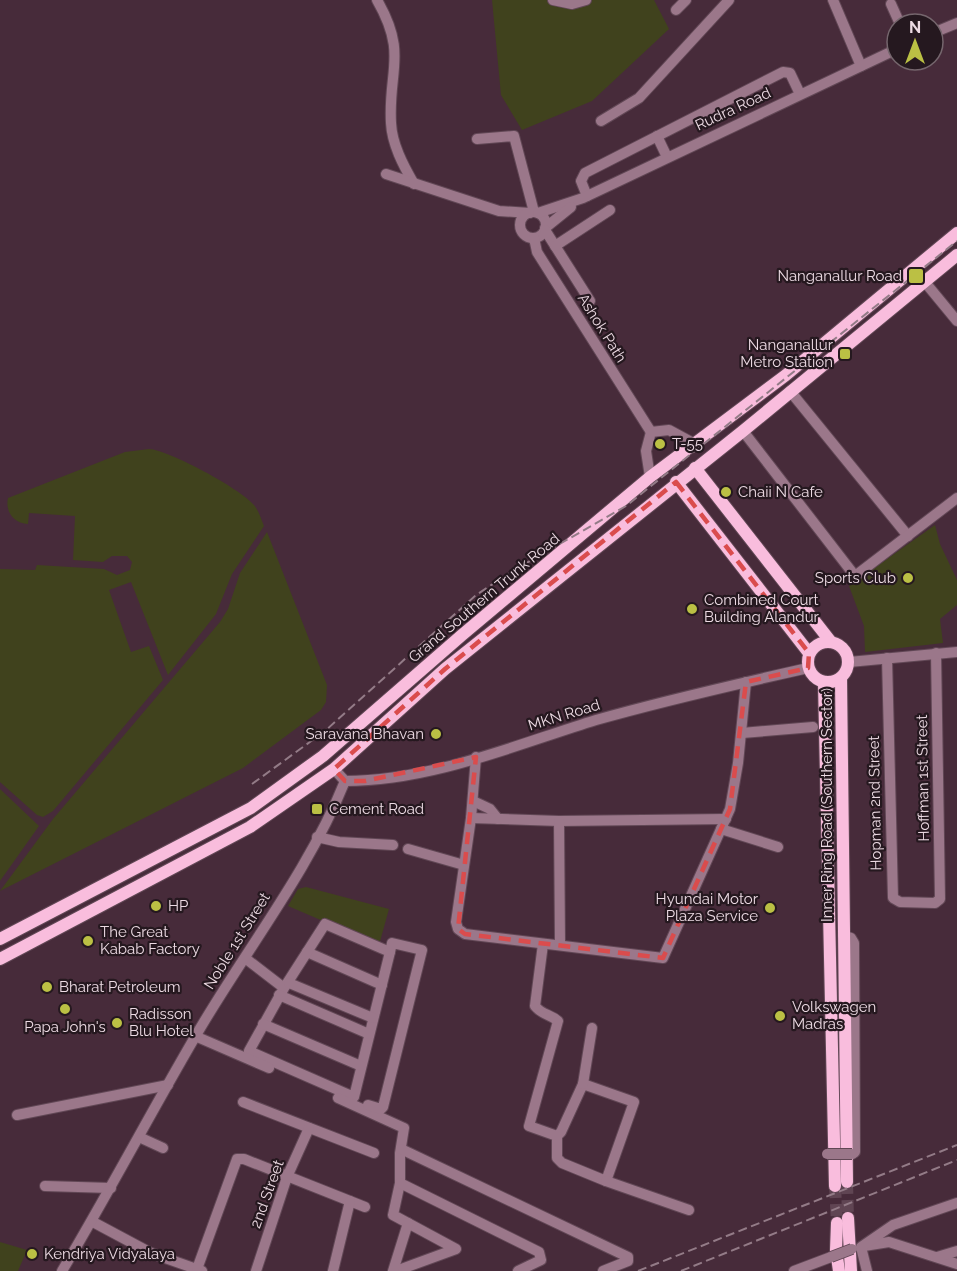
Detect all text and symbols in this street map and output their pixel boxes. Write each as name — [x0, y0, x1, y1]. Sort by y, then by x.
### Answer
north arrow — [885, 12, 945, 72]
text: N — [909, 18, 921, 37]
street label: Rudra Road — [692, 84, 774, 134]
place label: Nanganallur Road — [777, 267, 902, 285]
marker: Nanganallur Road — [907, 267, 925, 285]
street label: Ashok Path — [574, 290, 630, 366]
place label: Nanganallur Metro Station — [740, 336, 834, 371]
marker: Nanganallur Metro Station — [838, 347, 852, 361]
place label: T-55 — [672, 435, 703, 453]
marker: T-55 — [653, 437, 667, 451]
place label: Chaii N Cafe — [738, 483, 823, 501]
marker: Chaii N Cafe — [719, 485, 733, 499]
street label: Grand Southern Trunk Road — [405, 530, 563, 666]
place label: Sports Club — [815, 569, 896, 587]
marker: Sports Club — [901, 571, 915, 585]
place label: Combined Court Building Alandur — [704, 591, 820, 626]
marker: Combined Court Building Alandur — [685, 602, 699, 616]
street label: Inner Ring Road (Southern Sector) — [818, 688, 836, 922]
street label: MKN Road — [526, 696, 602, 734]
street label: Hoffman 1st Street — [913, 714, 933, 842]
place label: Saravana Bhavan — [305, 725, 424, 743]
marker: Saravana Bhavan — [429, 727, 443, 741]
street label: Hopman 2nd Street — [865, 735, 885, 871]
place label: Cement Road — [329, 800, 424, 818]
marker: Cement Road — [310, 802, 324, 816]
street label: Noble 1st Street — [200, 889, 274, 993]
place label: Hyundai Motor Plaza Service — [656, 890, 759, 925]
place label: HP — [168, 897, 188, 915]
marker: HP — [149, 899, 163, 913]
marker: Hyundai Motor Plaza Service — [763, 901, 777, 915]
place label: The Great Kabab Factory — [100, 923, 200, 958]
marker: The Great Kabab Factory — [81, 934, 95, 948]
place label: Bharat Petroleum — [59, 978, 181, 996]
marker: Bharat Petroleum — [40, 980, 54, 994]
place label: Volkswagen Madras — [792, 998, 876, 1033]
marker: Papa John's — [58, 1002, 72, 1016]
place label: Radisson Blu Hotel — [129, 1005, 194, 1040]
marker: Volkswagen Madras — [773, 1009, 787, 1023]
marker: Radisson Blu Hotel — [110, 1016, 124, 1030]
place label: Papa John's — [24, 1018, 106, 1036]
street label: 2nd Street — [246, 1157, 288, 1231]
place label: Kendriya Vidyalaya — [44, 1245, 175, 1263]
marker: Kendriya Vidyalaya — [25, 1247, 39, 1261]

